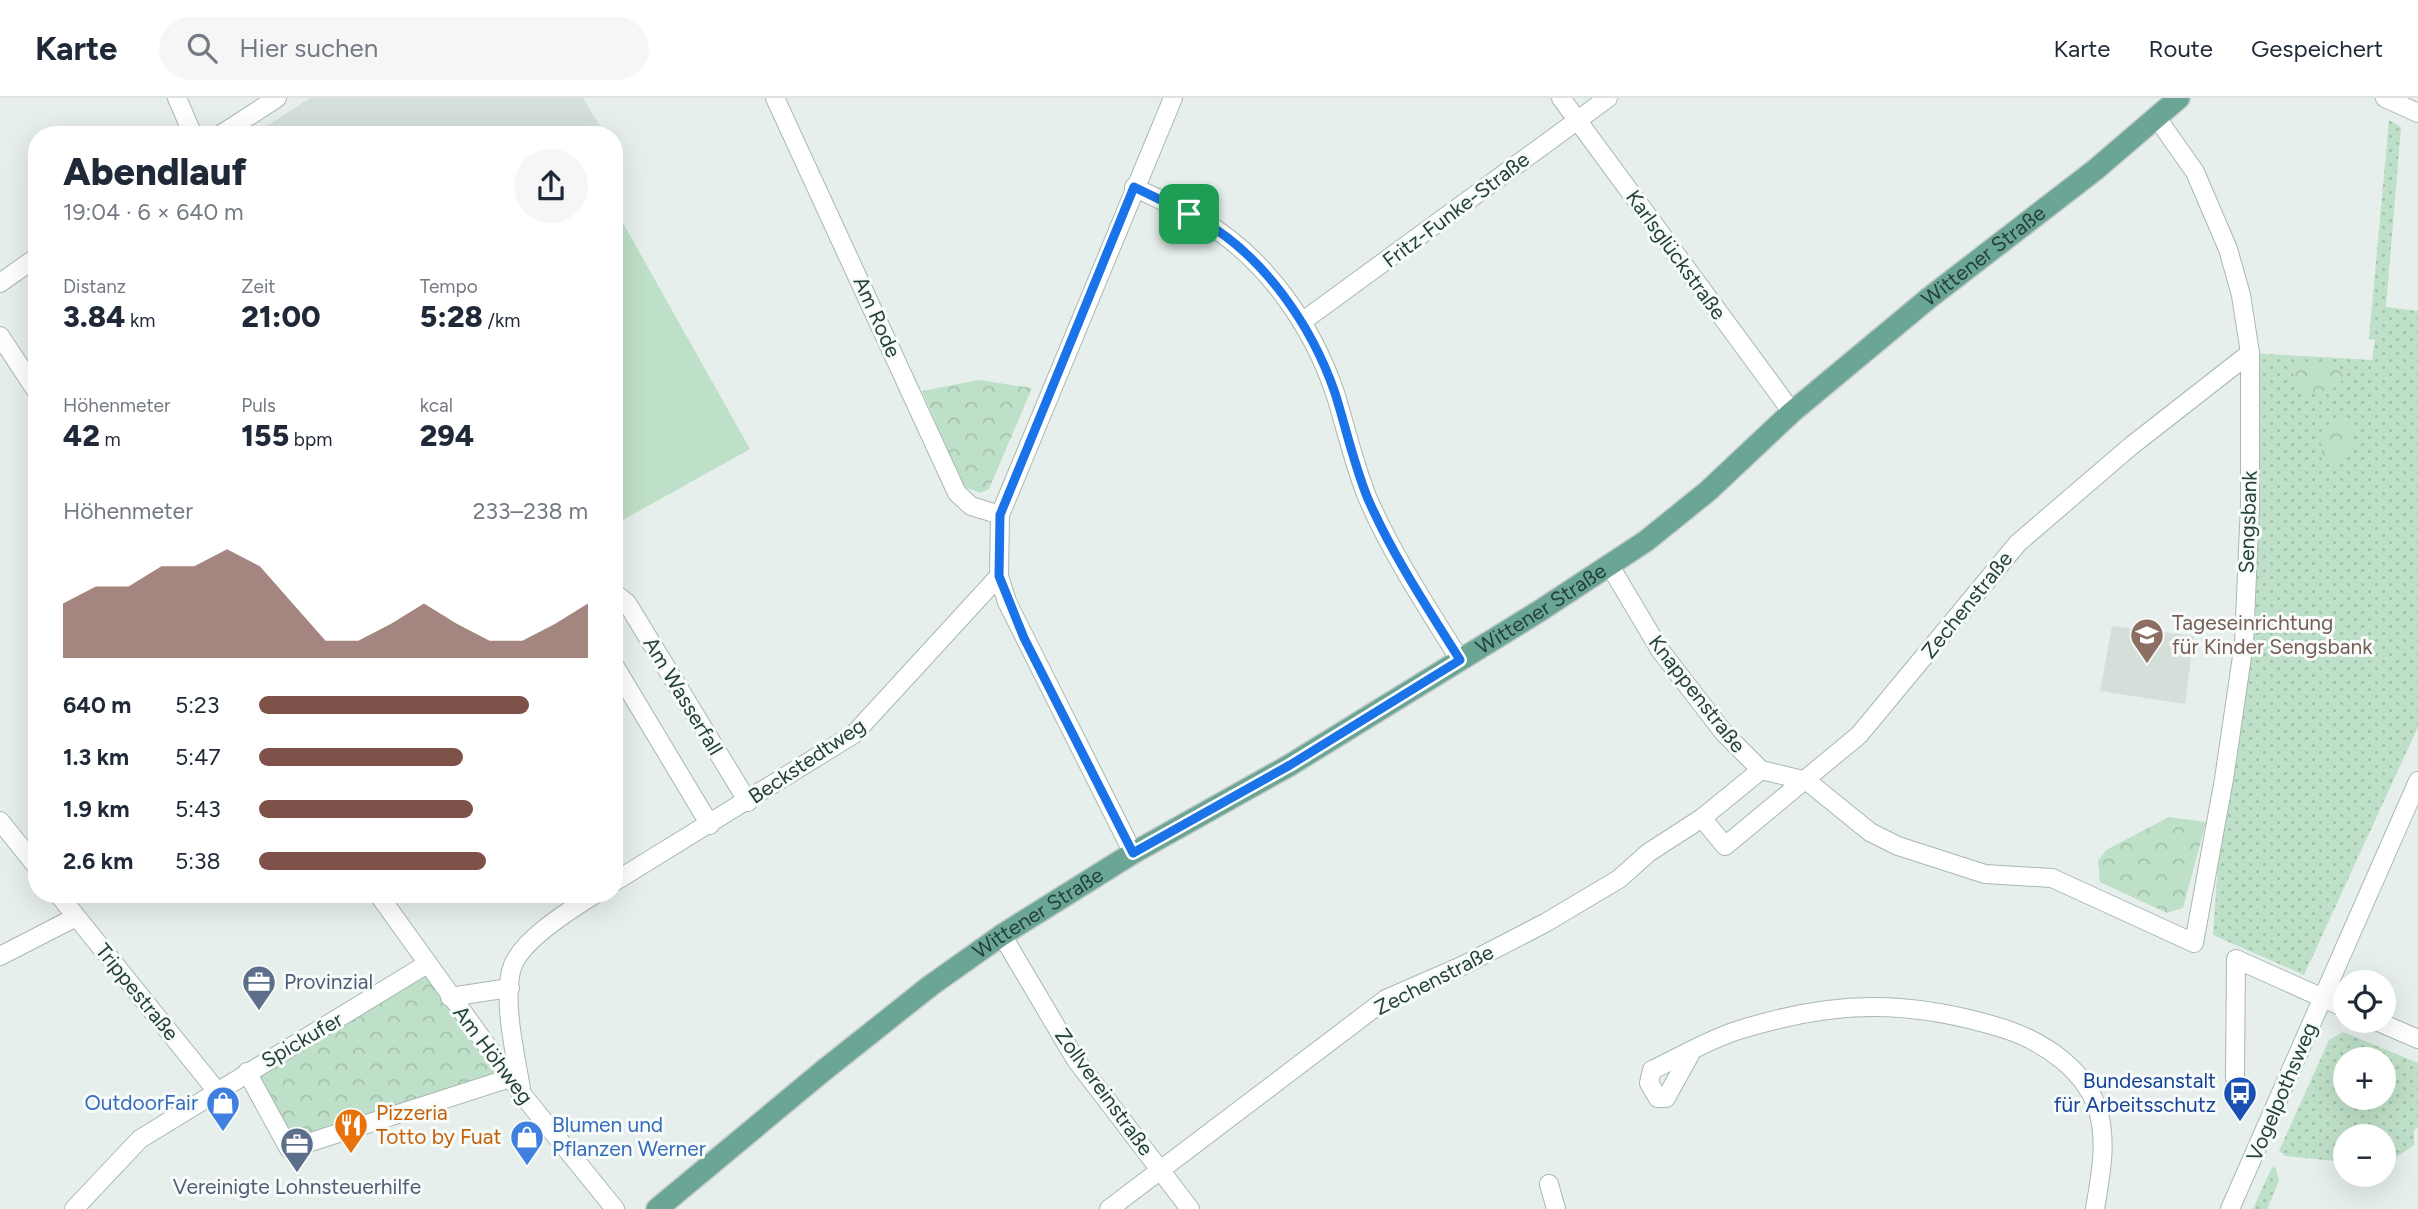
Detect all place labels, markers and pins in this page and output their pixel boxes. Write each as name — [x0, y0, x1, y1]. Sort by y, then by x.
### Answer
pin — [1159, 184, 1219, 244]
place label: Tageseinrichtung für Kinder Sengsbank — [2172, 610, 2373, 659]
school or university icon: Tageseinrichtung für Kinder Sengsbank — [2128, 616, 2166, 665]
office icon: Provinzial — [240, 963, 278, 1012]
place label: Provinzial — [284, 969, 373, 994]
place label: Bundesanstalt für Arbeitsschutz — [2054, 1068, 2216, 1117]
bus stop icon: Bundesanstalt für Arbeitsschutz — [2221, 1074, 2259, 1123]
shop icon: OutdoorFair — [204, 1084, 242, 1133]
place label: OutdoorFair — [84, 1090, 198, 1115]
place label: Pizzeria Totto by Fuat — [376, 1100, 502, 1149]
restaurant icon: Pizzeria Totto by Fuat — [332, 1106, 370, 1155]
place label: Blumen und Pflanzen Werner — [552, 1112, 706, 1161]
shop icon: Blumen und Pflanzen Werner — [508, 1118, 546, 1167]
office icon: Vereinigte Lohnsteuerhilfe — [278, 1125, 316, 1174]
place label: Vereinigte Lohnsteuerhilfe — [173, 1174, 421, 1199]

